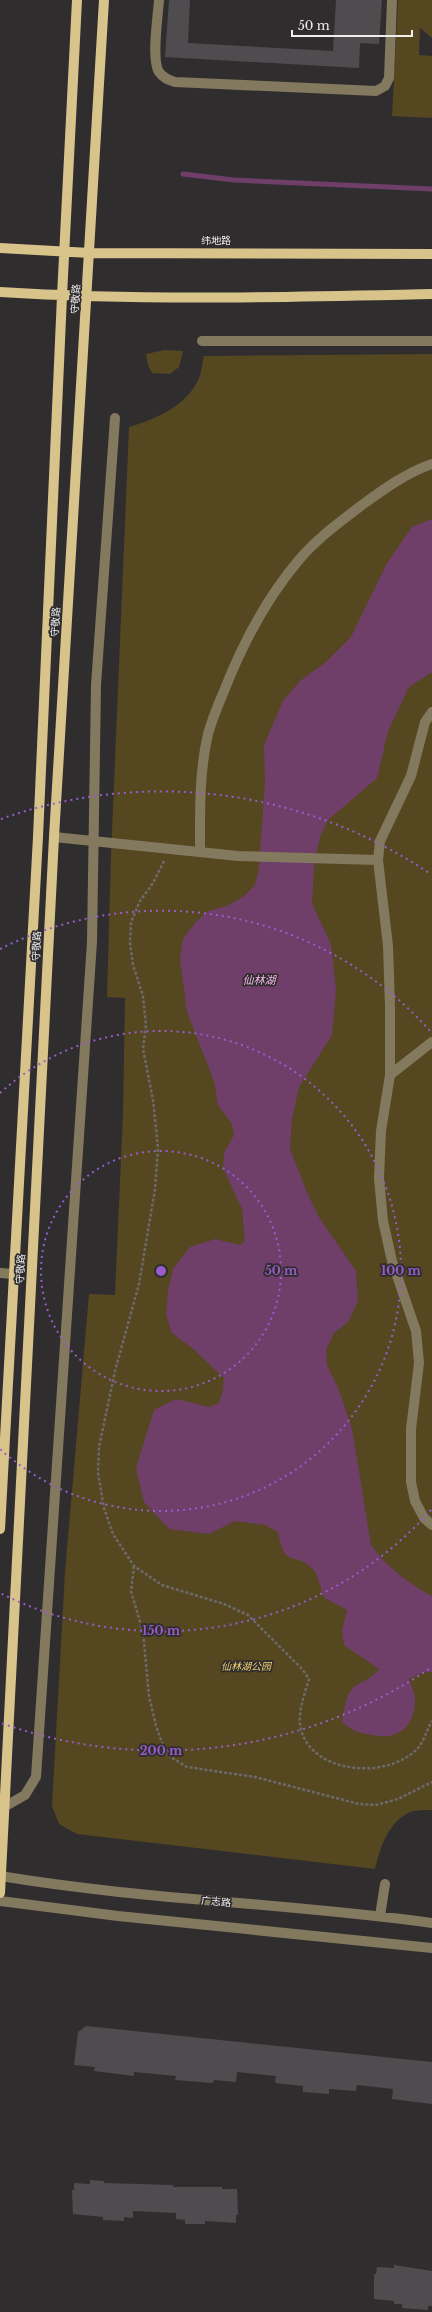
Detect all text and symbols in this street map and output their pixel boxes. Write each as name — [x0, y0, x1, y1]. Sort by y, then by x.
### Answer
scale bar — [292, 12, 412, 38]
text: 50 m — [298, 18, 330, 33]
street label: 纬地路 — [201, 234, 231, 247]
street label: 守敬路 — [68, 284, 83, 314]
street label: 守敬路 — [48, 607, 63, 637]
street label: 守敬路 — [29, 931, 44, 961]
water label: 仙林湖 — [243, 973, 277, 987]
street label: 守敬路 — [13, 1254, 28, 1284]
text: 50 m — [265, 1263, 298, 1278]
text: 100 m — [381, 1263, 422, 1278]
centre of rings — [154, 1264, 168, 1278]
text: 150 m — [142, 1623, 181, 1638]
park label: 仙林湖公园 — [221, 1660, 273, 1673]
text: 200 m — [140, 1743, 183, 1758]
street label: 广志路 — [200, 1894, 231, 1909]

